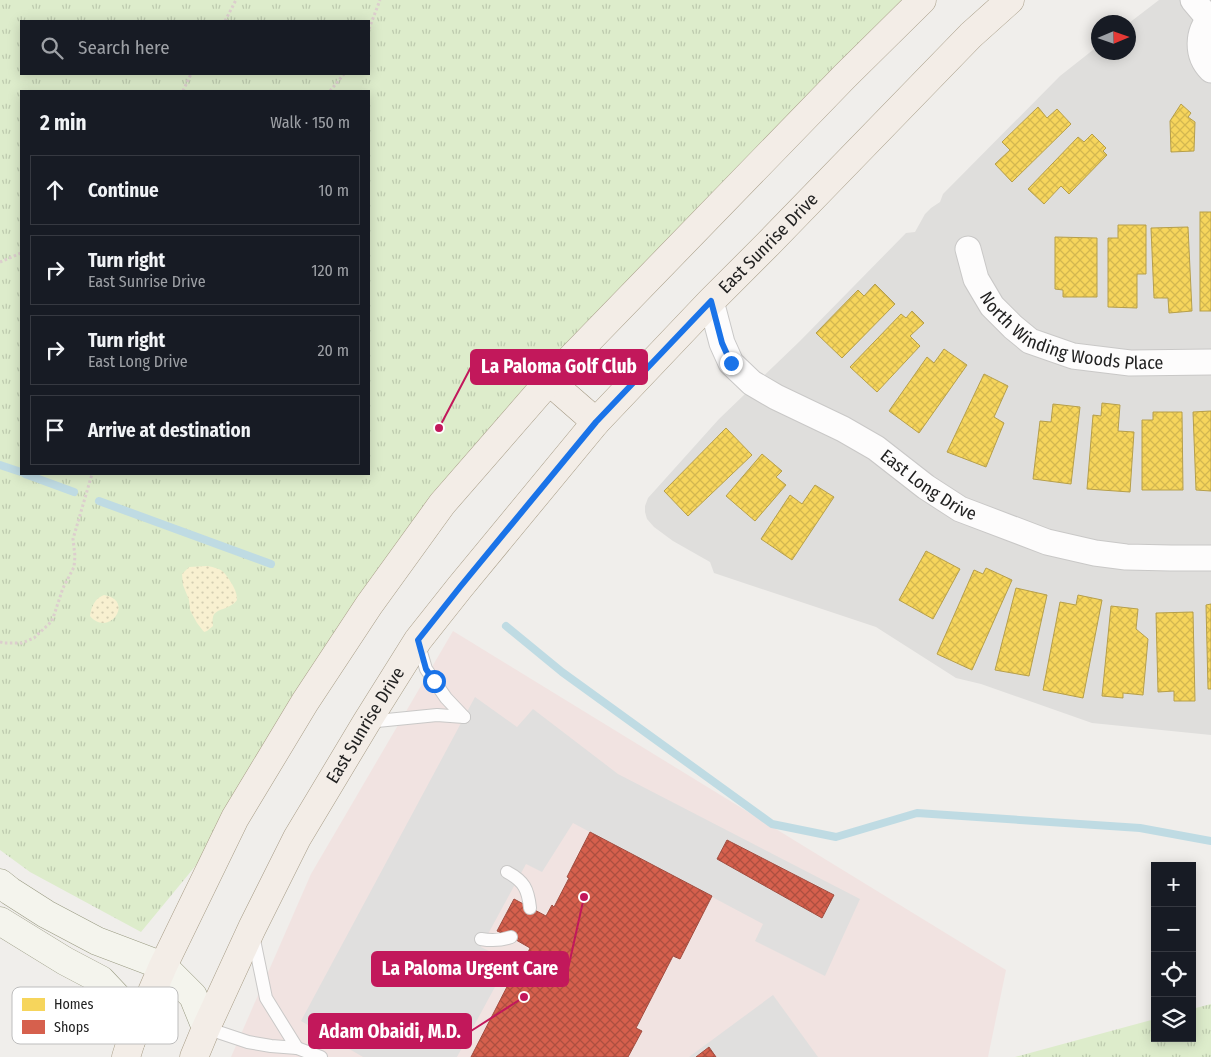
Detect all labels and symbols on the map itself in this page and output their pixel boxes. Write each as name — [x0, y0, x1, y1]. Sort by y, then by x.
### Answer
north arrow — [1091, 15, 1136, 60]
street label: East Sunrise Drive — [714, 188, 823, 298]
street label: North Winding Woods Place — [975, 287, 1164, 374]
callout: La Paloma Golf Club — [471, 350, 647, 384]
route end — [720, 352, 743, 375]
text: La Paloma Golf Club — [481, 355, 637, 378]
street label: East Long Drive — [876, 445, 980, 525]
street label: East Sunrise Drive — [321, 663, 409, 787]
route start — [423, 670, 446, 693]
callout: La Paloma Urgent Care — [372, 952, 568, 986]
text: La Paloma Urgent Care — [382, 957, 559, 980]
legend — [12, 987, 178, 1044]
text: Homes — [54, 996, 94, 1013]
callout: Adam Obaidi, M.D. — [309, 1014, 471, 1048]
text: Shops — [54, 1019, 89, 1036]
text: Adam Obaidi, M.D. — [318, 1020, 461, 1043]

